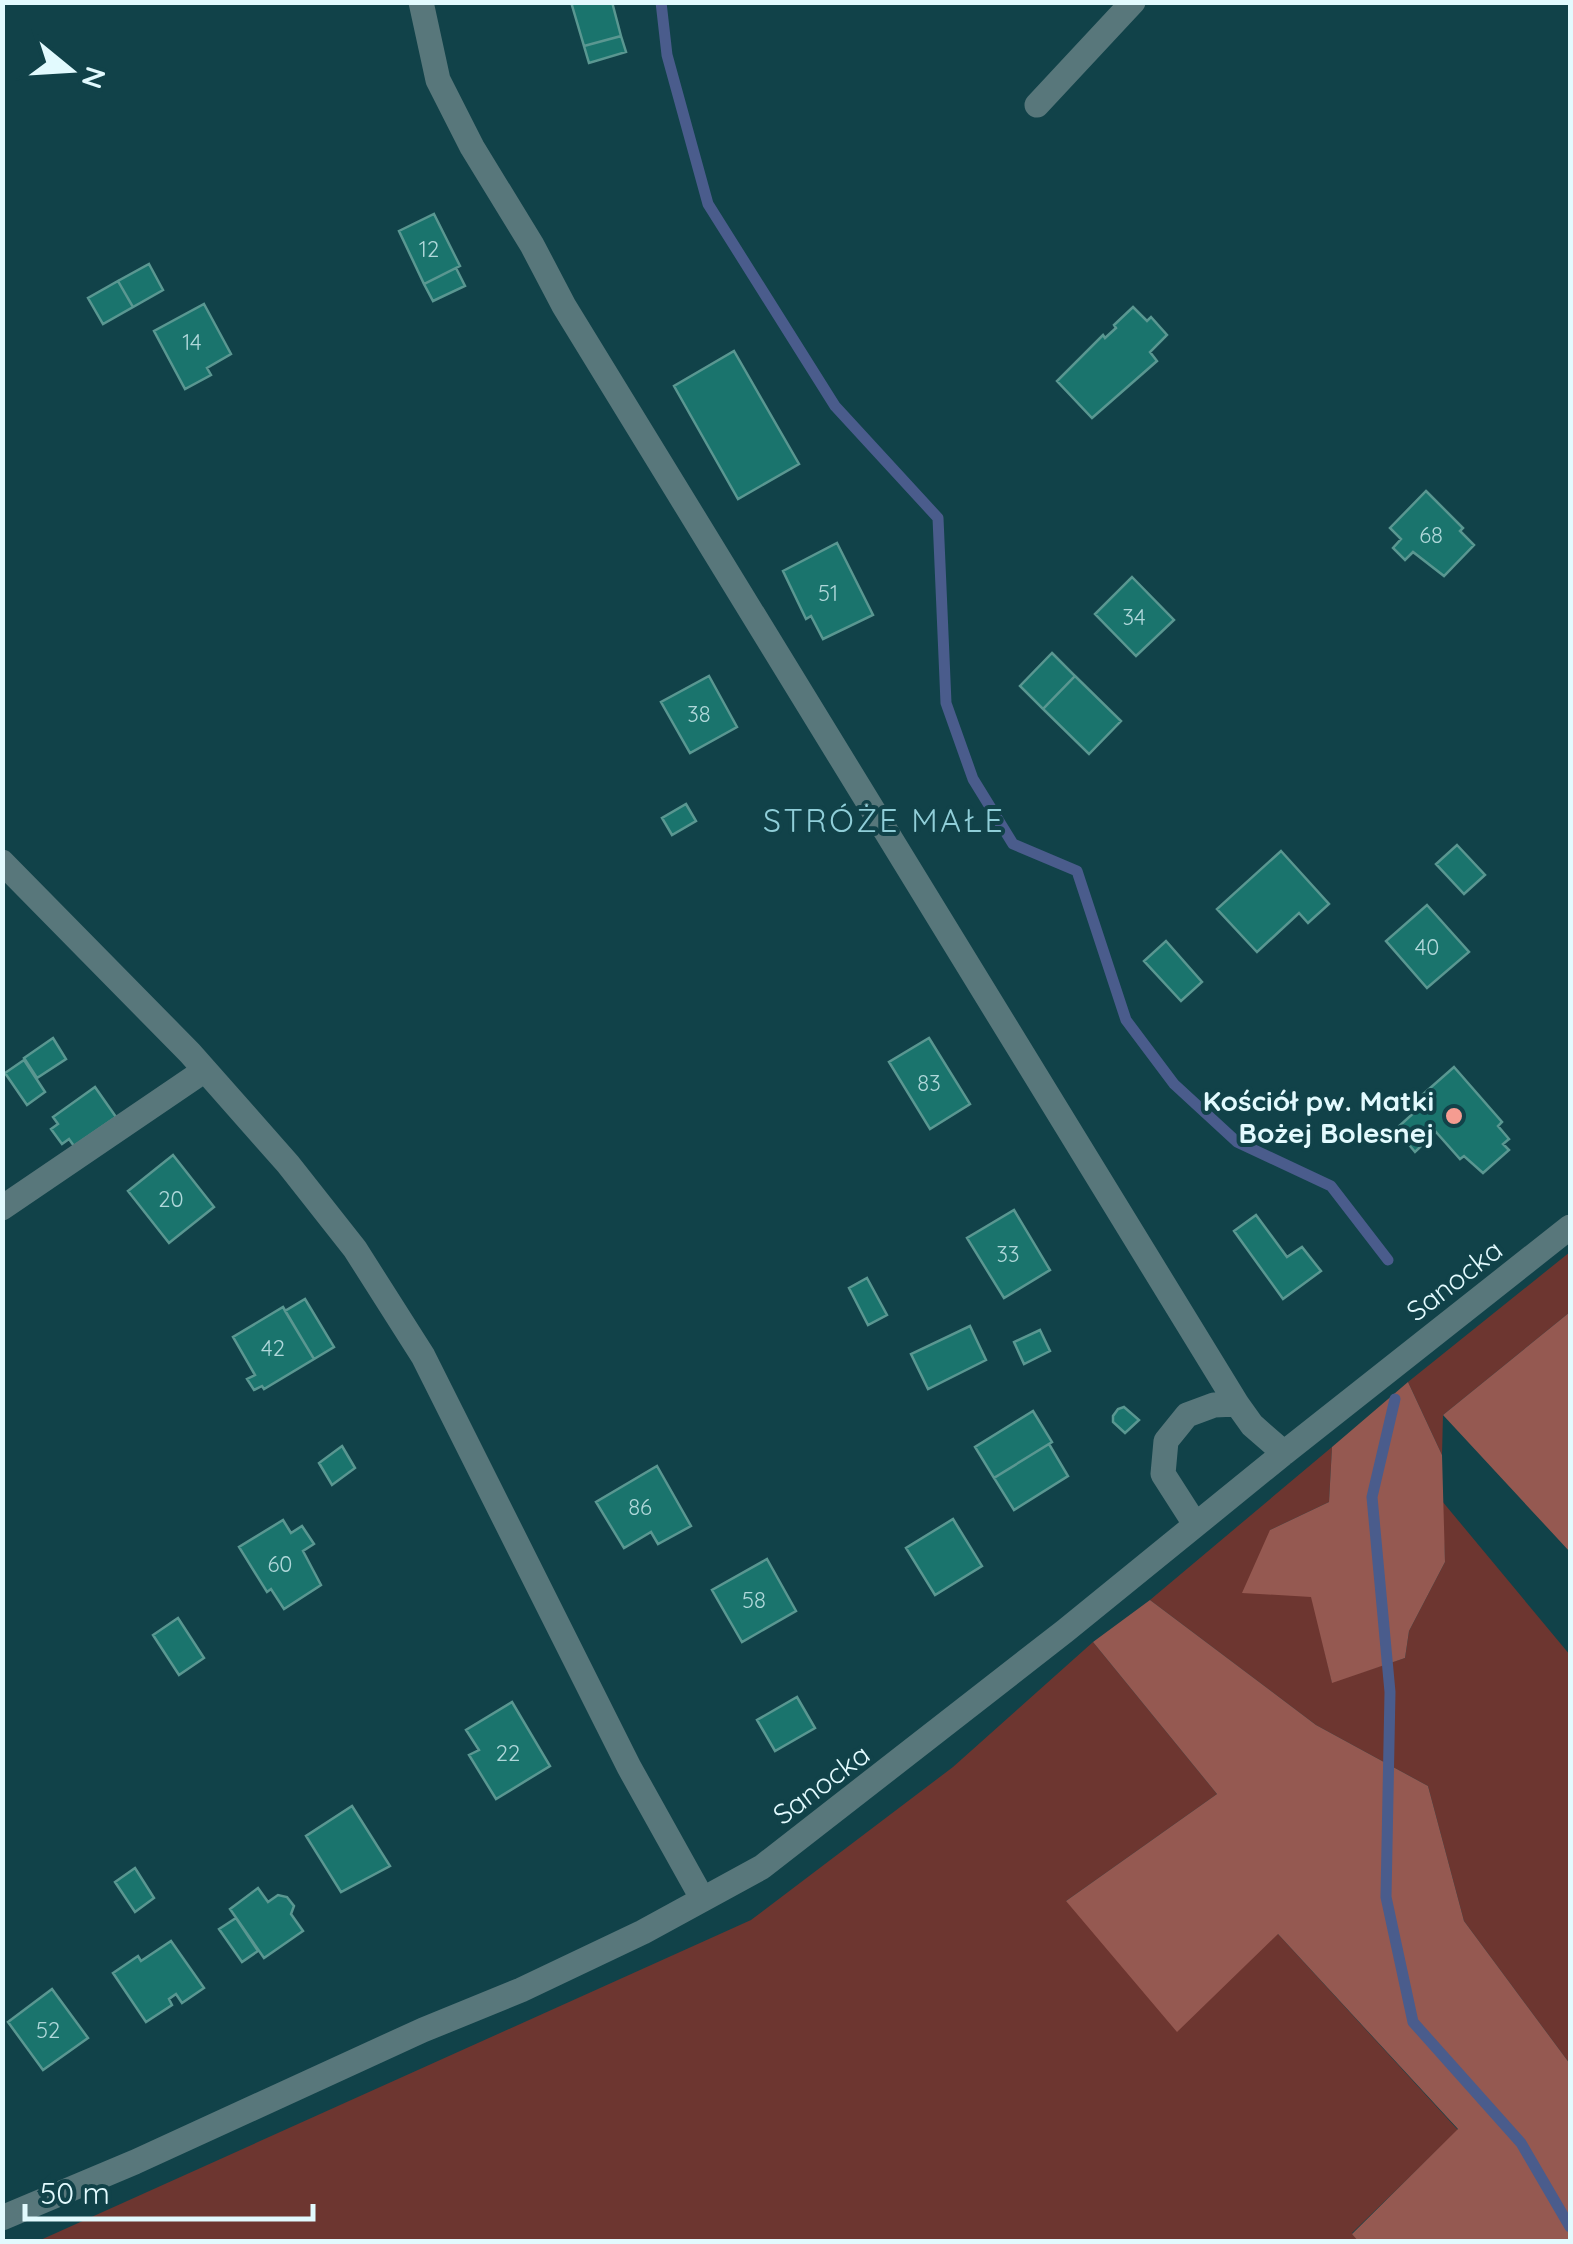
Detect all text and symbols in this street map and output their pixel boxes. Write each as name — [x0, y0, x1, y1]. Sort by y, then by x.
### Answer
north arrow — [20, 20, 120, 120]
text: N — [74, 63, 114, 93]
house number: 12 — [419, 235, 439, 263]
house number: 14 — [182, 328, 202, 356]
house number: 68 — [1419, 521, 1443, 549]
house number: 51 — [818, 579, 838, 607]
house number: 34 — [1122, 603, 1146, 631]
house number: 38 — [687, 700, 711, 728]
district label: STRÓŻE MAŁE — [763, 800, 1005, 840]
house number: 40 — [1415, 933, 1439, 961]
house number: 83 — [917, 1069, 941, 1097]
place label: Kościół pw. Matki Bożej Bolesnej — [1203, 1083, 1434, 1150]
marker: Kościół pw. Matki Bożej Bolesnej — [1443, 1105, 1465, 1127]
house number: 20 — [158, 1185, 184, 1213]
street label: Sanocka — [1399, 1232, 1509, 1328]
house number: 33 — [996, 1240, 1020, 1268]
house number: 42 — [261, 1334, 285, 1362]
house number: 86 — [628, 1493, 652, 1521]
house number: 60 — [268, 1550, 292, 1578]
house number: 58 — [742, 1586, 766, 1614]
street label: Sanocka — [766, 1736, 876, 1832]
house number: 22 — [496, 1739, 520, 1767]
house number: 52 — [36, 2016, 60, 2044]
scale bar — [25, 2159, 312, 2221]
text: 50 m — [40, 2174, 110, 2212]

